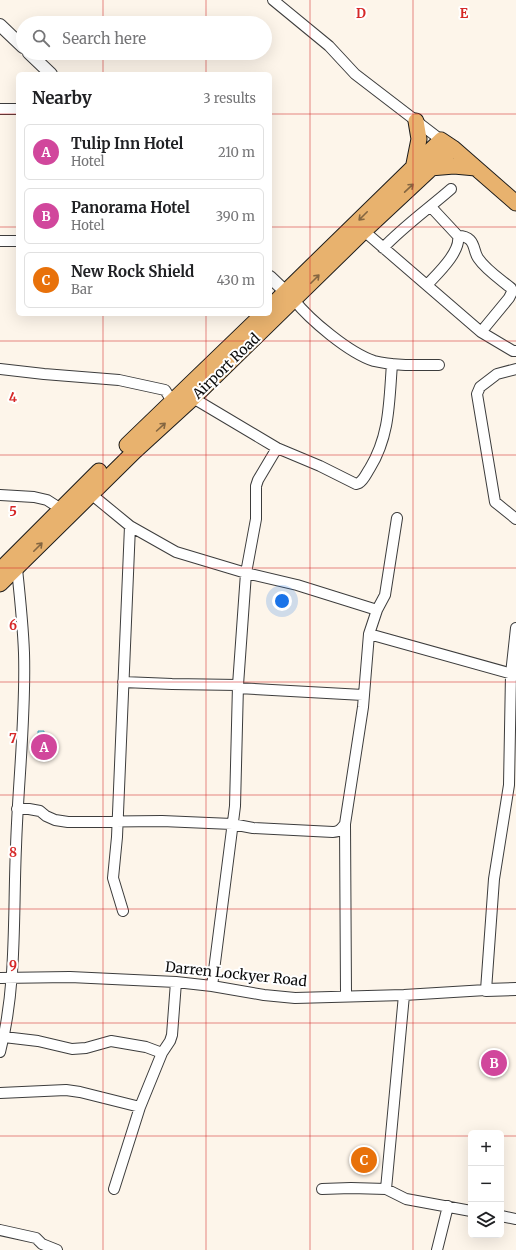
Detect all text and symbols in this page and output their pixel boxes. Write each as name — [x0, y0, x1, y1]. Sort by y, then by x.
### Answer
text: D — [356, 5, 366, 22]
text: E — [460, 5, 469, 22]
search box — [16, 16, 272, 60]
icon: search — [30, 27, 52, 49]
text: Search here — [62, 29, 146, 48]
text: Nearby — [32, 87, 92, 109]
text: 3 results — [203, 90, 256, 107]
text: Tulip Inn Hotel — [71, 134, 183, 153]
text: A — [41, 144, 51, 161]
text: 210 m — [218, 144, 255, 161]
text: Hotel — [71, 153, 104, 170]
one-way arrow — [404, 184, 414, 193]
text: Panorama Hotel — [71, 198, 190, 217]
text: B — [41, 208, 51, 225]
text: 390 m — [216, 208, 255, 225]
one-way arrow — [358, 211, 368, 221]
text: Hotel — [71, 217, 104, 234]
text: New Rock Shield — [71, 262, 194, 281]
text: C — [42, 272, 50, 289]
text: 430 m — [216, 272, 255, 289]
one-way arrow — [310, 274, 320, 284]
text: Bar — [71, 281, 93, 298]
street label: Airport Road — [188, 329, 264, 403]
text: 4 — [9, 389, 18, 406]
one-way arrow — [156, 422, 166, 432]
text: 5 — [9, 503, 17, 520]
one-way arrow — [33, 542, 43, 552]
your location — [272, 591, 292, 611]
text: 6 — [9, 617, 17, 634]
text: 7 — [9, 730, 17, 747]
pin: A — [31, 732, 57, 762]
text: 8 — [9, 844, 17, 861]
text: 9 — [9, 957, 17, 974]
street label: Darren Lockyer Road — [164, 958, 308, 990]
pin: B — [481, 1048, 507, 1078]
map controls — [468, 1130, 504, 1238]
button: + — [468, 1130, 504, 1166]
pin: C — [351, 1145, 377, 1175]
button: − — [468, 1166, 504, 1202]
button: layers — [468, 1202, 504, 1238]

